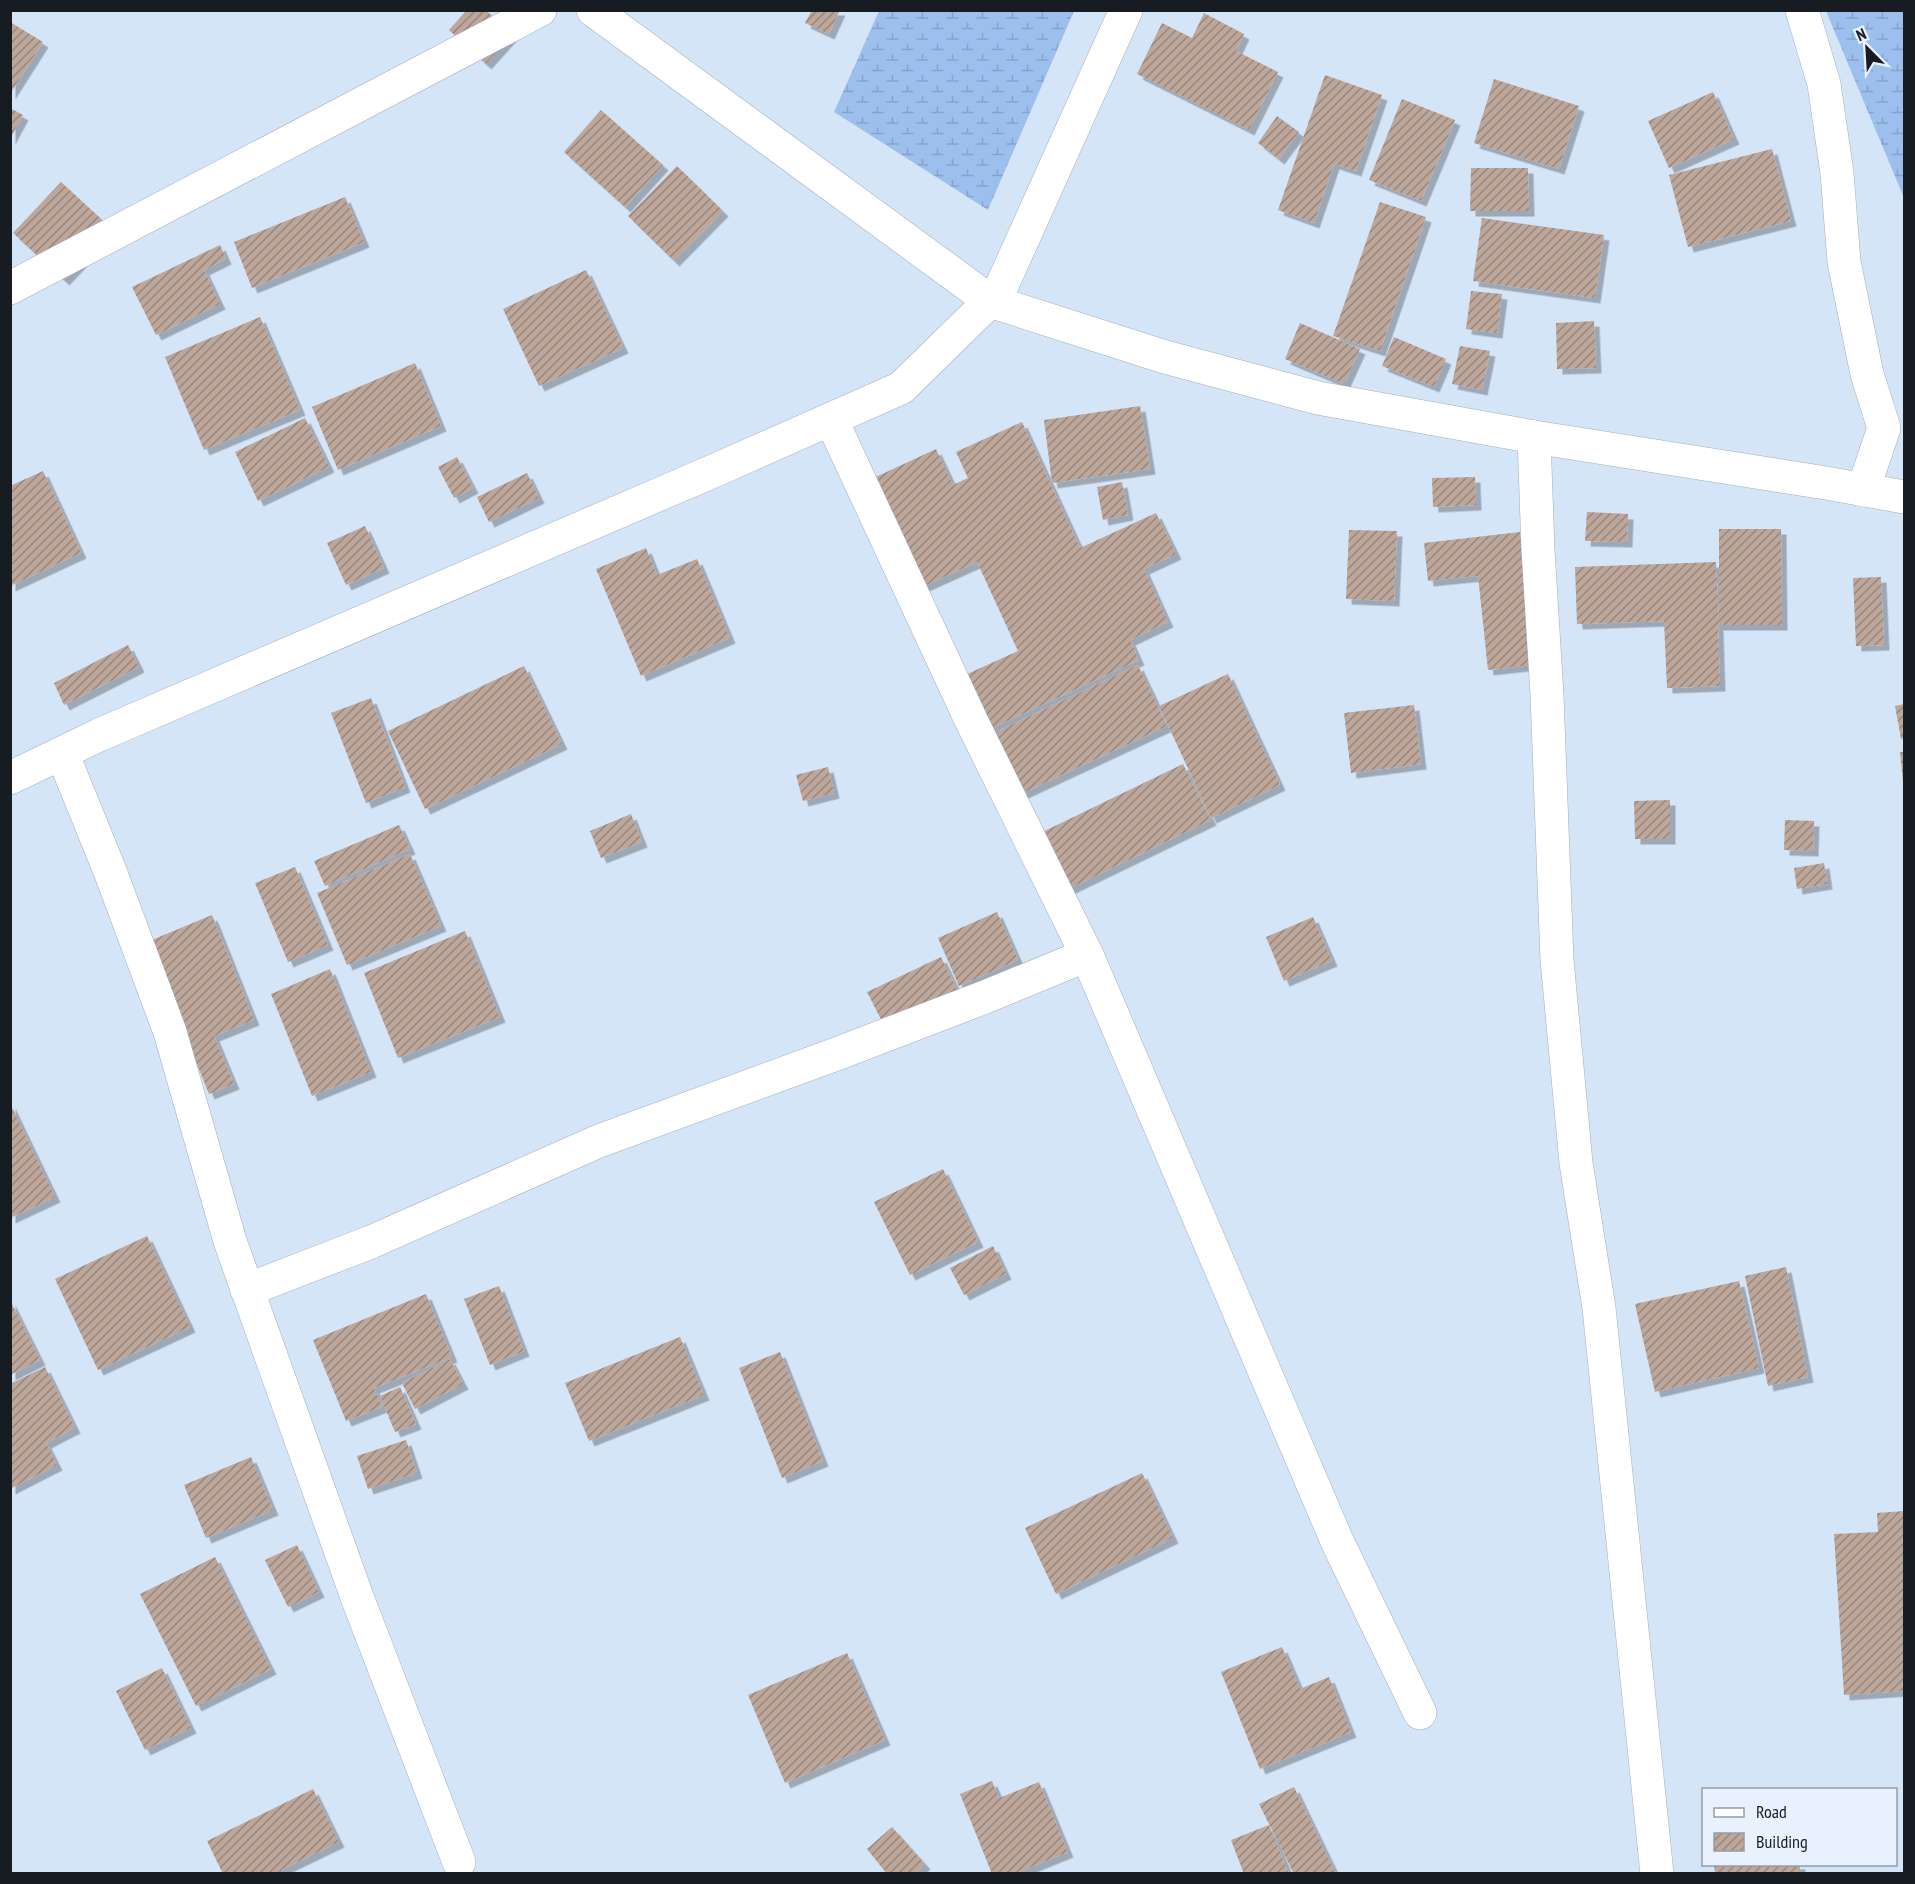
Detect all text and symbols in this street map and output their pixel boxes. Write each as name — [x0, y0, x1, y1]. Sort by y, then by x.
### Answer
north arrow — [1837, 18, 1897, 78]
text: N — [1853, 23, 1869, 45]
legend — [1702, 1788, 1897, 1866]
text: Road — [1756, 1800, 1787, 1823]
text: Building — [1756, 1830, 1808, 1853]

